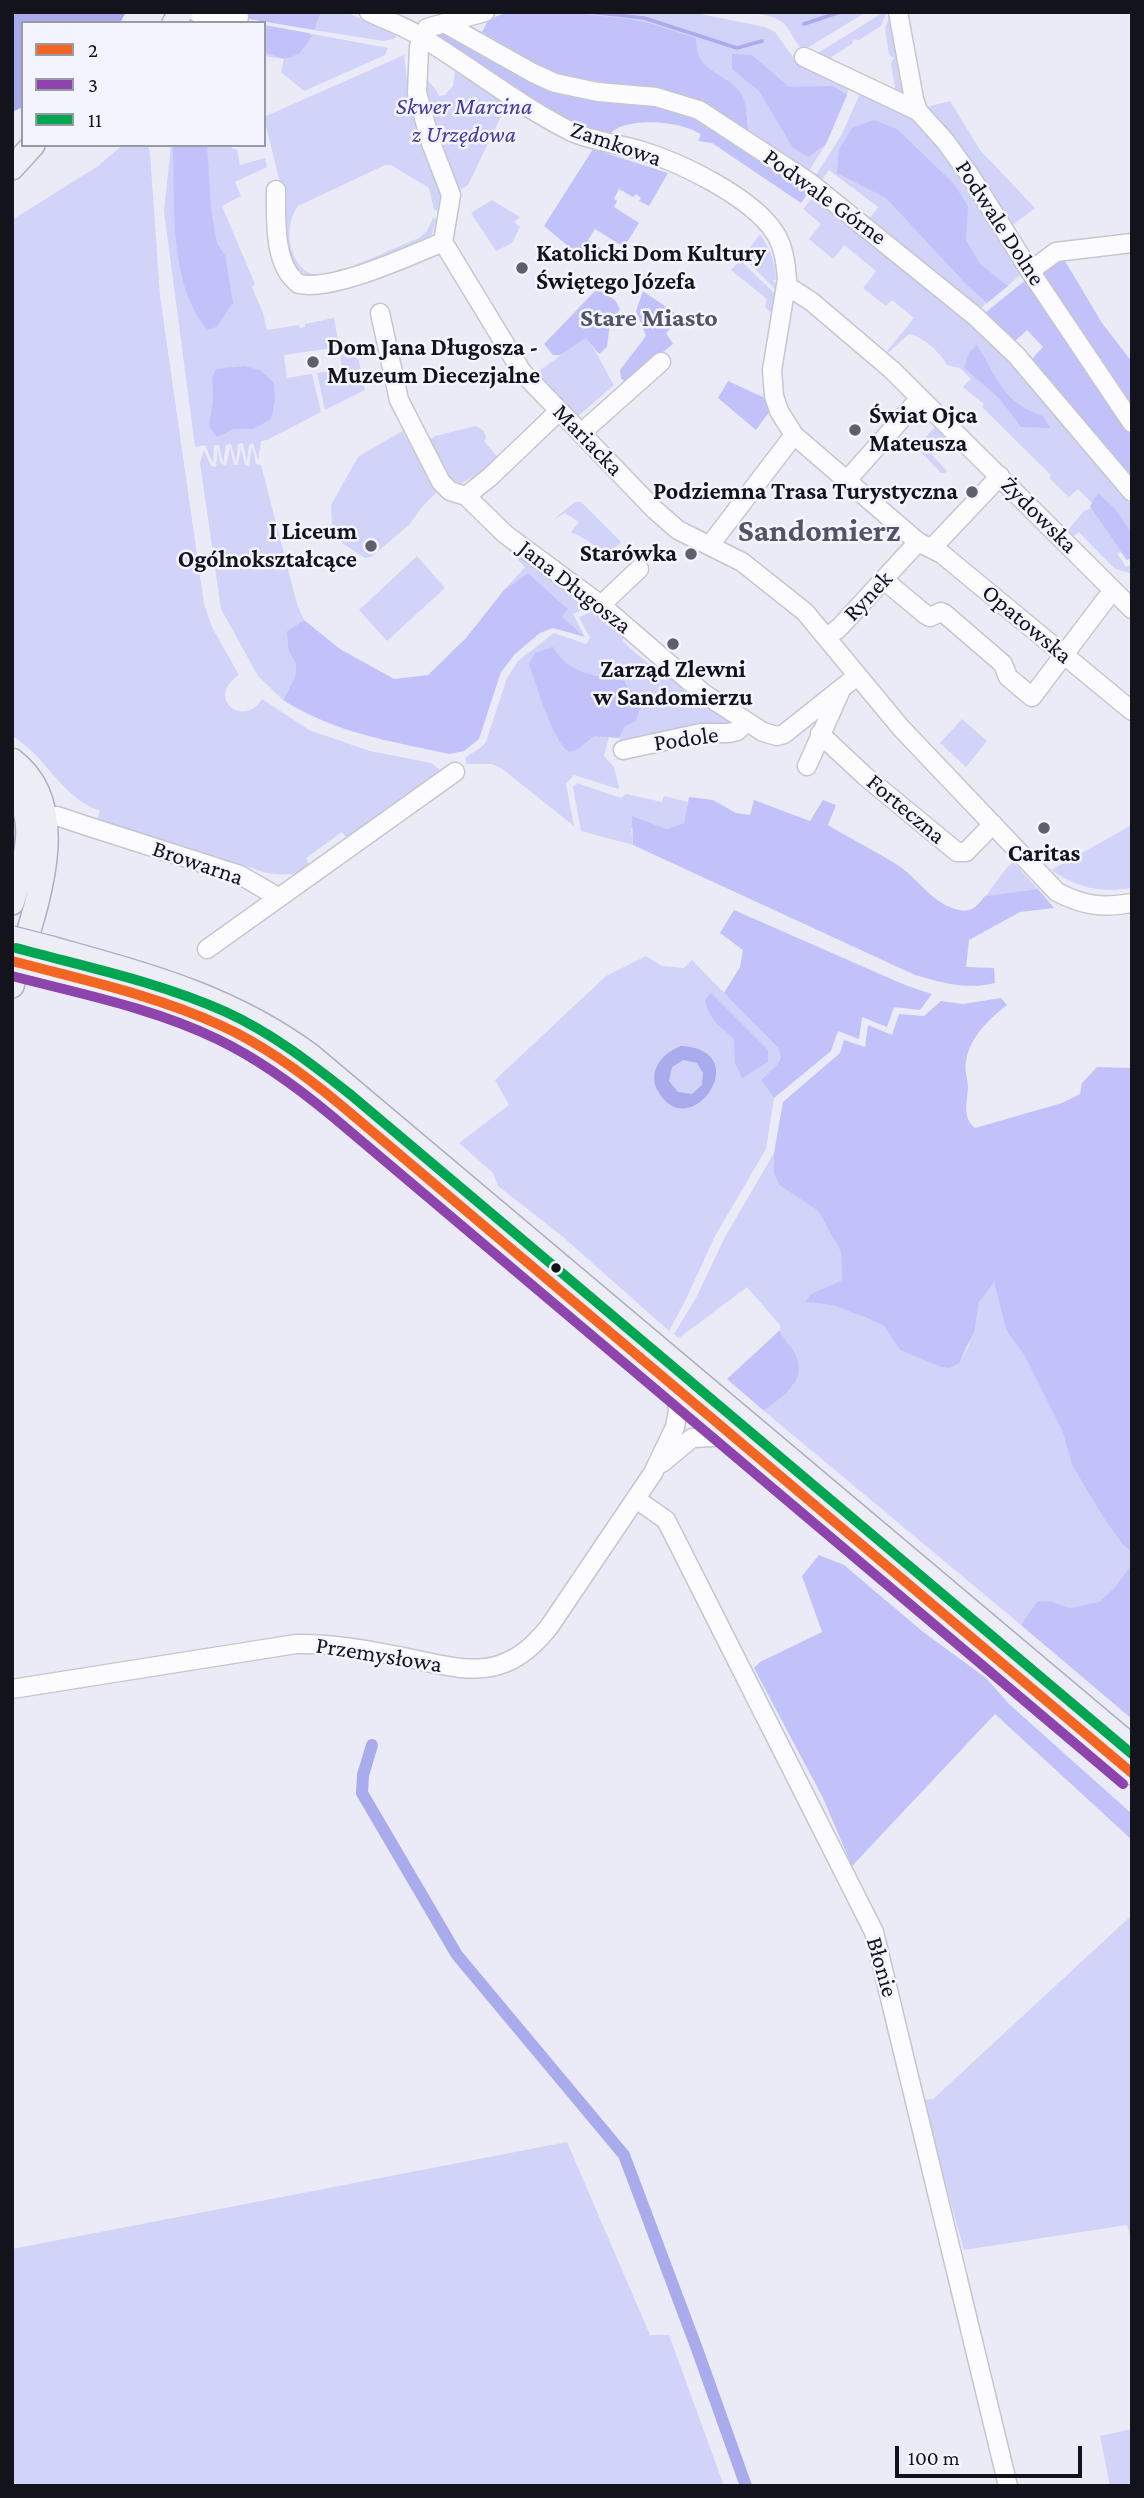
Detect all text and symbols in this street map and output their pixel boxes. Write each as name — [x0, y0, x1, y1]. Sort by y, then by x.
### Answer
legend — [21, 21, 266, 147]
text: 2 — [88, 38, 98, 62]
text: 3 — [88, 73, 98, 97]
park label: Skwer Marcina z Urzędowa — [396, 93, 532, 149]
text: 11 — [88, 108, 102, 132]
street label: Zamkowa — [567, 115, 665, 173]
street label: Podwale Górne — [758, 143, 892, 251]
street label: Podwale Dolne — [949, 155, 1051, 291]
place label: Katolicki Dom Kultury Świętego Józefa — [536, 240, 766, 296]
marker: Katolicki Dom Kultury Świętego Józefa — [514, 260, 530, 276]
district label: Stare Miasto — [580, 302, 718, 334]
place label: Dom Jana Długosza - Muzeum Diecezjalne — [327, 334, 540, 390]
marker: Dom Jana Długosza - Muzeum Diecezjalne — [305, 354, 321, 370]
street label: Mariacka — [547, 398, 629, 482]
place label: Świat Ojca Mateusza — [869, 402, 978, 458]
marker: Świat Ojca Mateusza — [847, 422, 863, 438]
street label: Żydowska — [995, 471, 1083, 559]
place label: Podziemna Trasa Turystyczna — [653, 478, 958, 506]
marker: Podziemna Trasa Turystyczna — [964, 484, 980, 500]
district label: Sandomierz — [738, 512, 900, 550]
place label: I Liceum Ogólnokształcące — [178, 518, 357, 574]
street label: Jana Długosza — [513, 534, 637, 640]
marker: I Liceum Ogólnokształcące — [363, 538, 379, 554]
place label: Starówka — [580, 540, 677, 568]
marker: Starówka — [683, 546, 699, 562]
street label: Rynek — [837, 565, 899, 627]
street label: Opatowska — [976, 578, 1078, 670]
marker: Zarząd Zlewni w Sandomierzu — [665, 636, 681, 652]
place label: Zarząd Zlewni w Sandomierzu — [593, 656, 753, 712]
street label: Podole — [652, 720, 720, 758]
street label: Forteczna — [861, 768, 951, 850]
marker: Caritas — [1036, 820, 1052, 836]
street label: Browarna — [149, 834, 247, 892]
place label: Caritas — [1008, 840, 1080, 868]
unlabelled marker — [549, 1261, 563, 1275]
street label: Przemysłowa — [314, 1631, 444, 1679]
street label: Błonie — [860, 1934, 904, 2000]
scale bar — [899, 2432, 1086, 2476]
text: 100 m — [908, 2446, 960, 2470]

